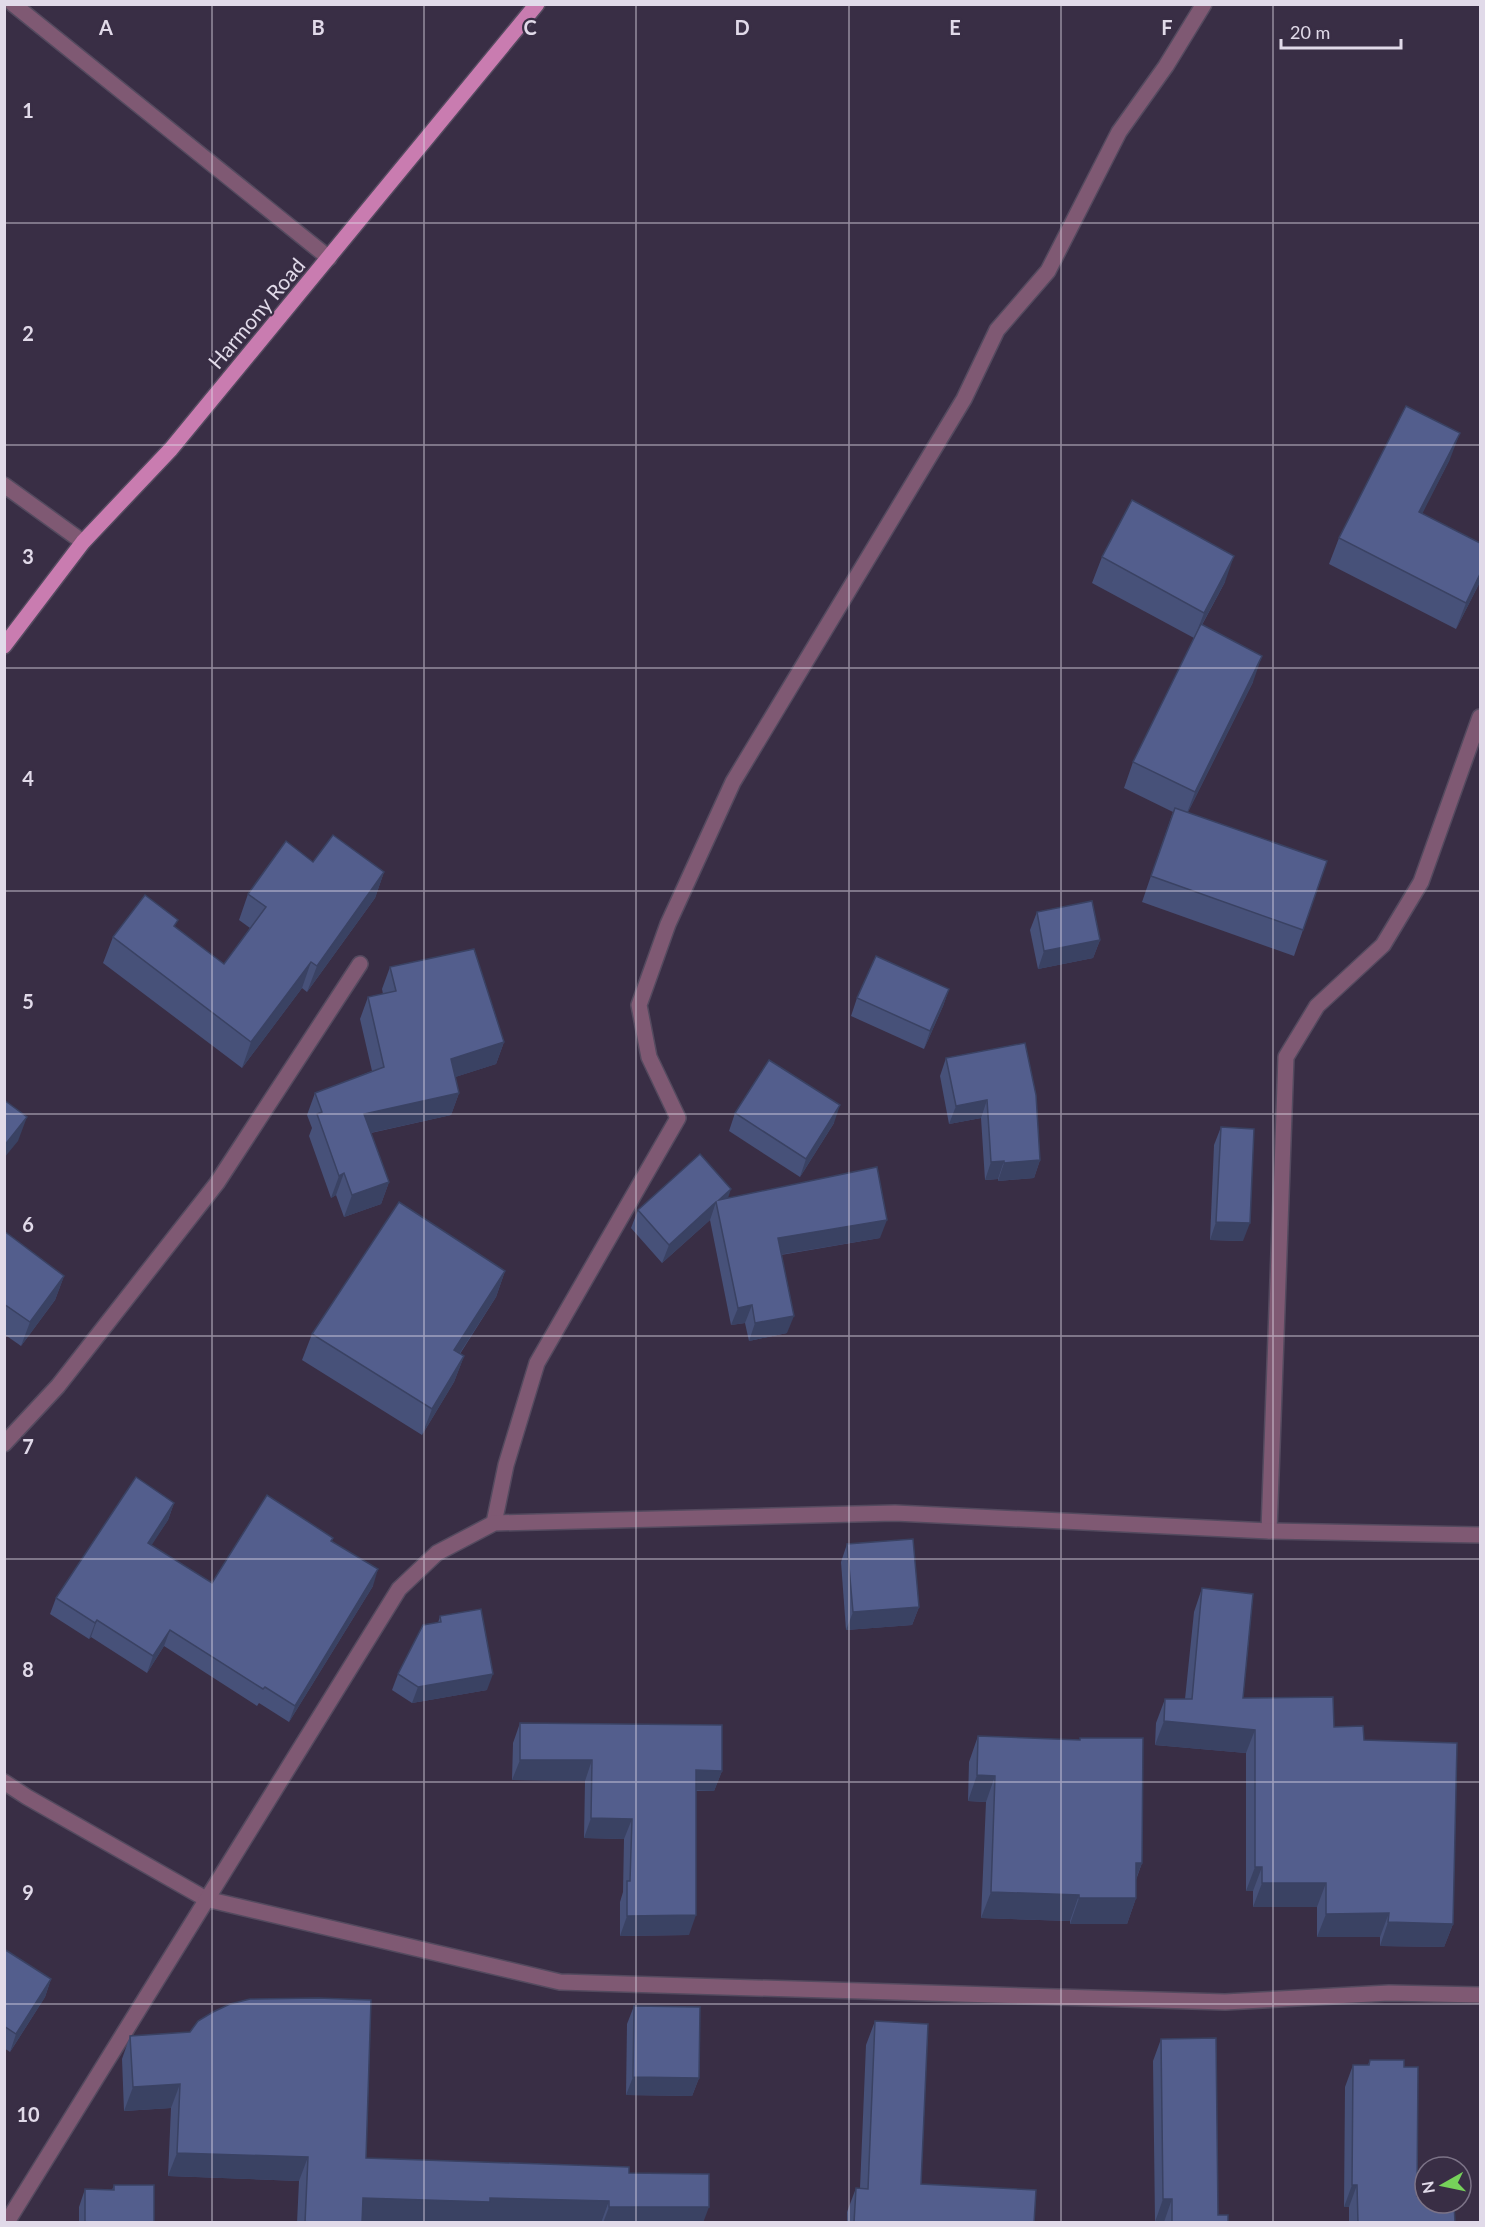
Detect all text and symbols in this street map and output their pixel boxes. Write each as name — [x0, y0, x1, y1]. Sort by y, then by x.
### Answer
scale bar — [1281, 12, 1401, 50]
text: A — [98, 15, 113, 39]
text: B — [311, 15, 325, 39]
text: C — [523, 15, 537, 39]
text: D — [734, 15, 750, 39]
text: E — [949, 15, 961, 39]
text: F — [1161, 15, 1173, 39]
text: 20 m — [1290, 21, 1330, 43]
text: 1 — [22, 98, 34, 122]
street label: Harmony Road — [202, 253, 310, 373]
text: 2 — [22, 321, 34, 345]
text: 3 — [22, 544, 34, 568]
text: 4 — [22, 766, 34, 790]
text: 5 — [22, 989, 34, 1013]
text: 6 — [22, 1212, 34, 1236]
text: 7 — [22, 1434, 34, 1458]
text: 8 — [22, 1657, 34, 1681]
text: 9 — [22, 1880, 34, 1904]
text: 10 — [16, 2102, 40, 2126]
north arrow — [1413, 2155, 1473, 2215]
text: N — [1417, 2180, 1438, 2195]

